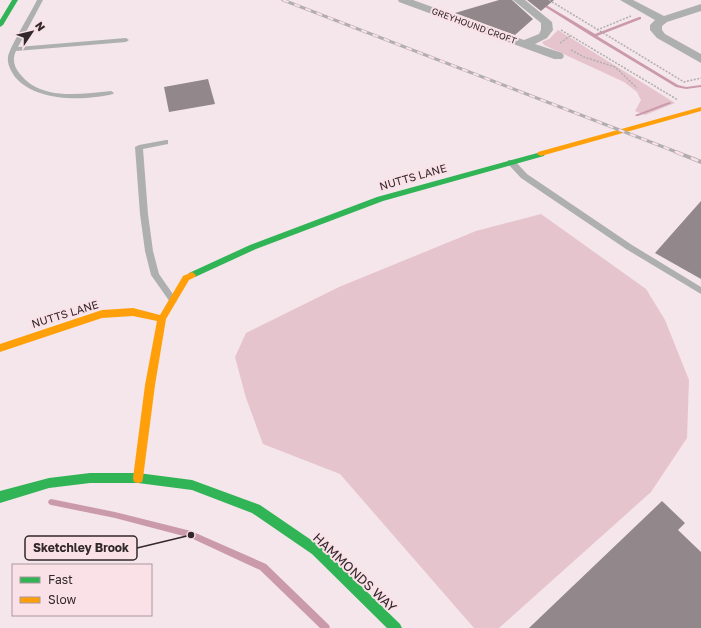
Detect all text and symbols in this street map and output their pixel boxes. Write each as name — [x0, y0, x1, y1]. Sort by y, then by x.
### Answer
street label: GREYHOUND CROFT — [430, 5, 518, 46]
north arrow — [12, 12, 52, 52]
text: N — [33, 19, 48, 33]
street label: NUTTS LANE — [378, 161, 448, 192]
street label: NUTTS LANE — [30, 297, 100, 330]
street label: HAMMONDS WAY — [310, 529, 401, 615]
callout: Sketchley Brook — [25, 536, 137, 560]
text: Sketchley Brook — [33, 540, 129, 555]
legend — [12, 564, 152, 616]
text: Fast — [48, 572, 73, 587]
text: Slow — [48, 592, 76, 607]

